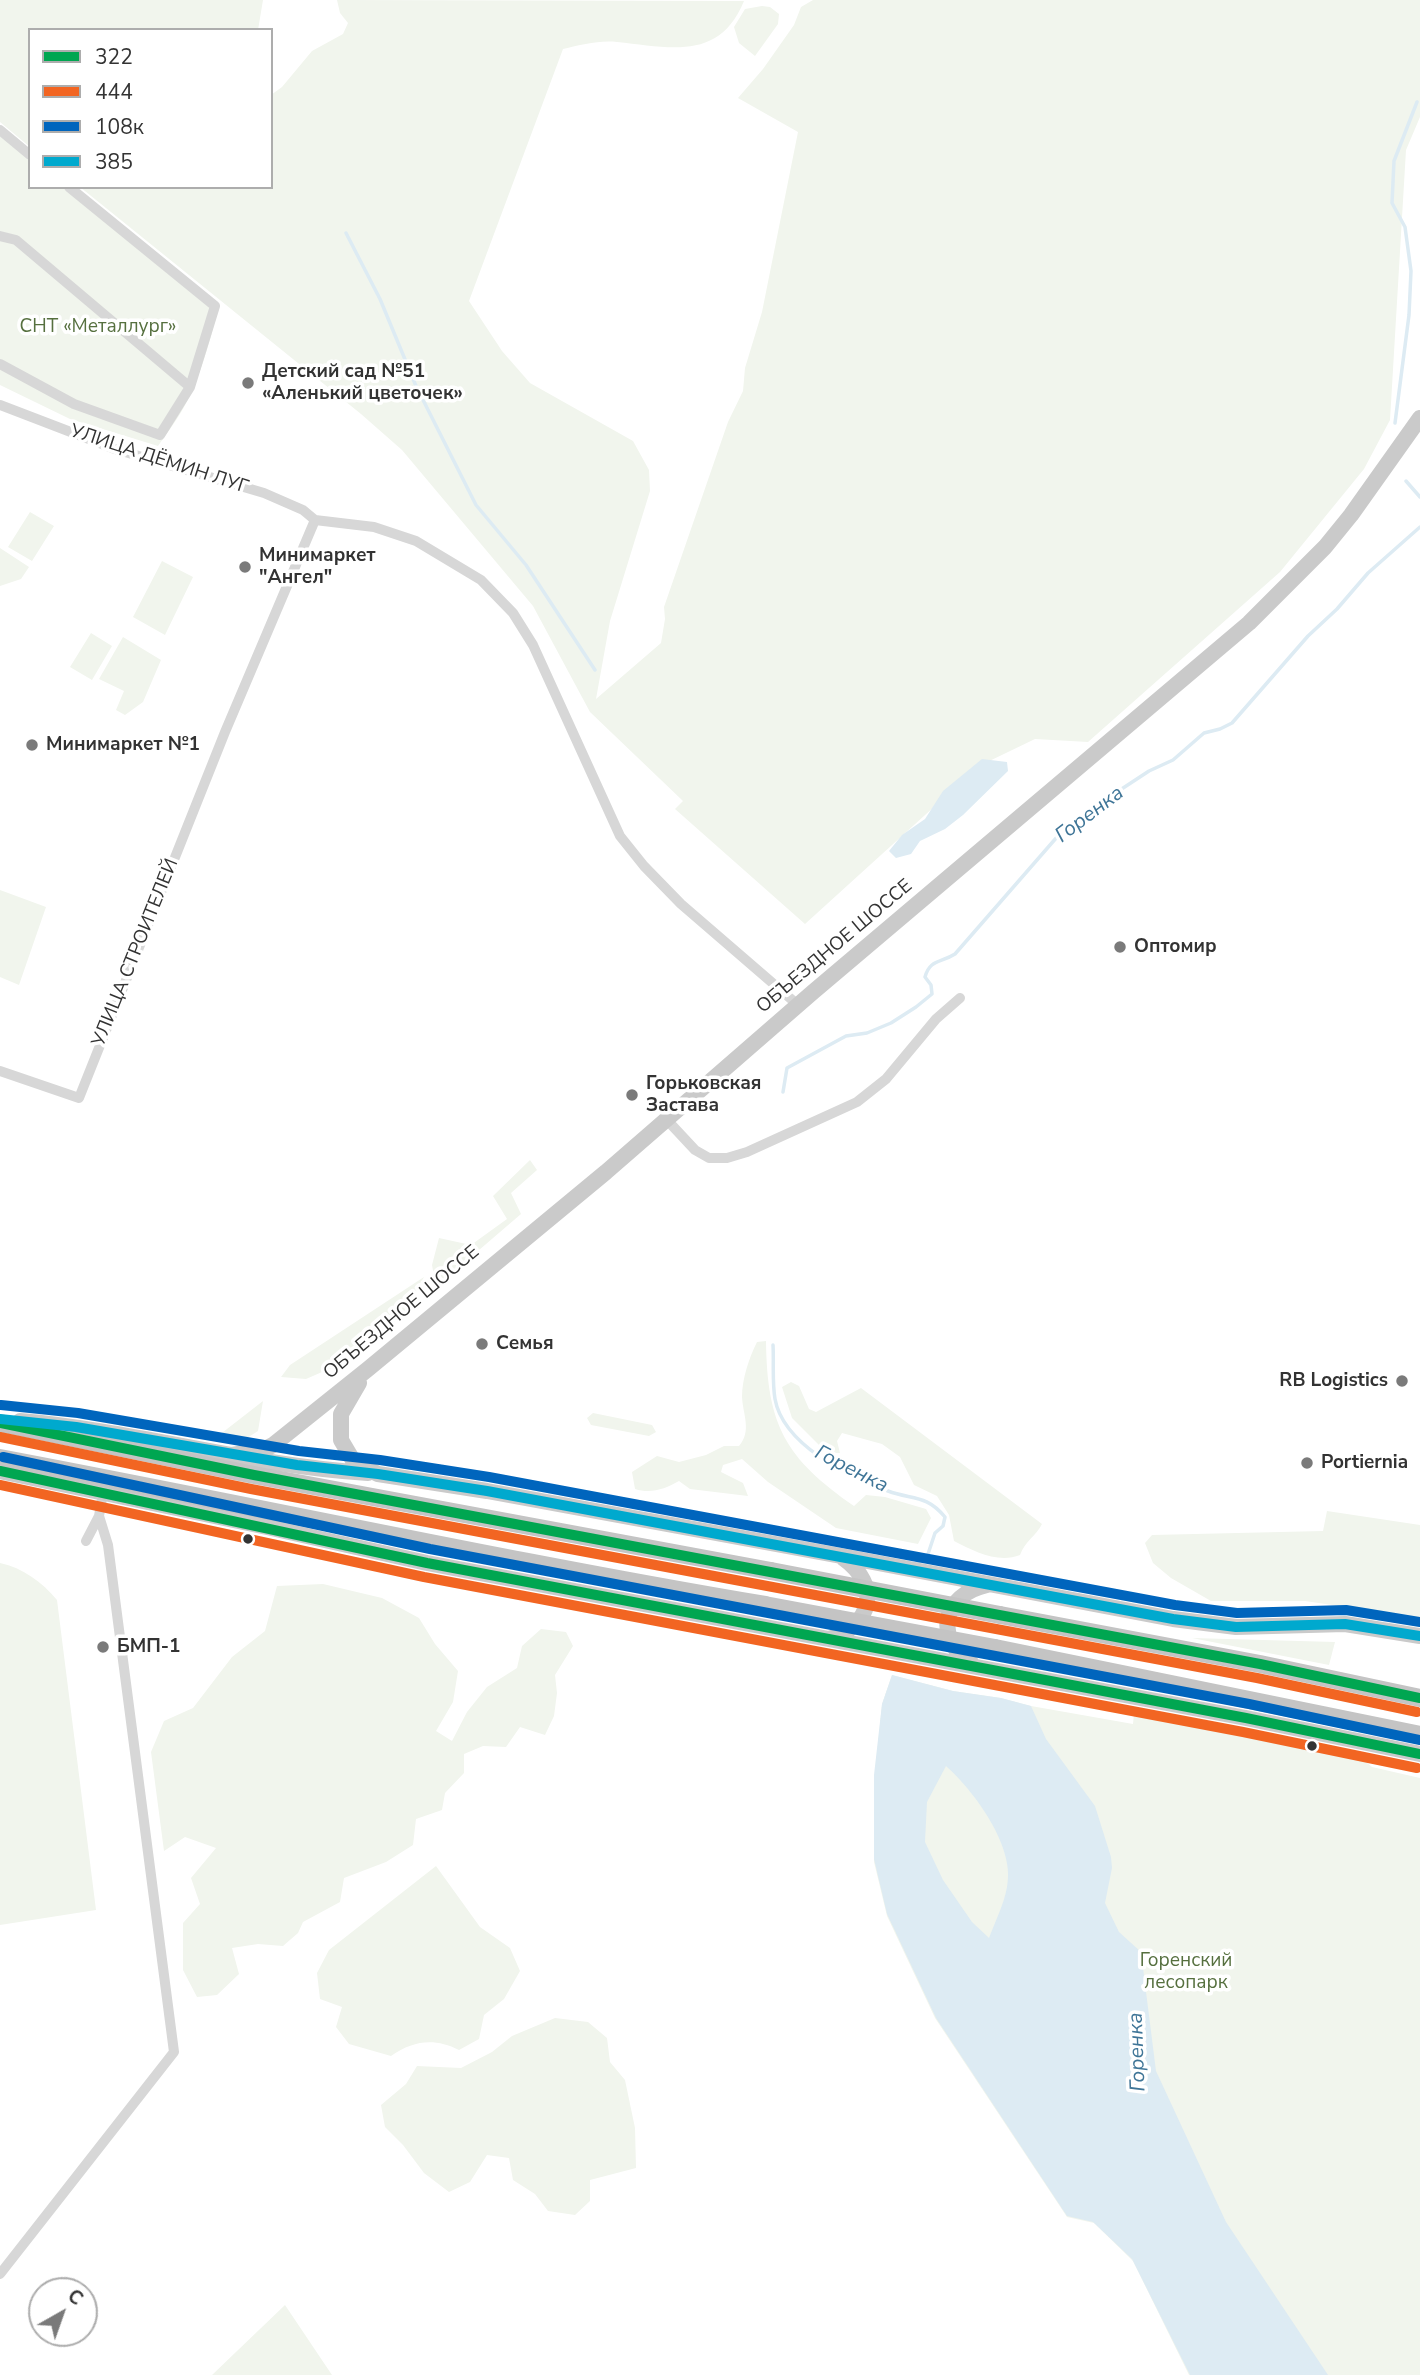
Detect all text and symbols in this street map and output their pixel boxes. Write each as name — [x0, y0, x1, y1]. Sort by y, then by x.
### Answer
legend — [28, 28, 273, 189]
text: 322 — [95, 43, 133, 71]
text: 444 — [95, 78, 133, 106]
text: 108к — [95, 113, 144, 141]
text: 385 — [95, 148, 133, 176]
park label: СНТ «Металлург» — [20, 316, 176, 338]
place label: Детский сад №51 «Аленький цветочек» — [262, 361, 463, 405]
marker: Детский сад №51 «Аленький цветочек» — [240, 375, 256, 391]
street label: УЛИЦА ДЁМИН ЛУГ — [67, 420, 251, 500]
place label: Минимаркет "Ангел" — [259, 545, 376, 589]
marker: Минимаркет "Ангел" — [237, 559, 253, 575]
place label: Минимаркет №1 — [46, 734, 200, 756]
marker: Минимаркет №1 — [24, 737, 40, 753]
water label: Горенка — [1051, 781, 1129, 849]
street label: УЛИЦА СТРОИТЕЛЕЙ — [88, 856, 184, 1050]
street label: ОБЪЕЗДНОЕ ШОССЕ — [753, 875, 917, 1019]
place label: Оптомир — [1134, 936, 1217, 958]
marker: Оптомир — [1112, 939, 1128, 955]
place label: Горьковская Застава — [646, 1073, 762, 1117]
marker: Горьковская Застава — [624, 1087, 640, 1103]
street label: ОБЪЕЗДНОЕ ШОССЕ — [320, 1241, 484, 1385]
place label: Семья — [496, 1333, 554, 1355]
marker: Семья — [474, 1336, 490, 1352]
place label: RB Logistics — [1279, 1370, 1388, 1392]
marker: RB Logistics — [1394, 1373, 1410, 1389]
water label: Горенка — [810, 1441, 892, 1499]
place label: Portiernia — [1321, 1452, 1408, 1474]
marker: Portiernia — [1299, 1455, 1315, 1471]
unlabelled marker — [241, 1532, 255, 1546]
place label: БМП-1 — [117, 1636, 180, 1658]
marker: БМП-1 — [95, 1639, 111, 1655]
unlabelled marker — [1305, 1739, 1319, 1753]
park label: Горенский лесопарк — [1140, 1950, 1232, 1994]
water label: Горенка — [1124, 2012, 1152, 2092]
north arrow — [28, 2277, 98, 2347]
text: С — [62, 2283, 89, 2312]

